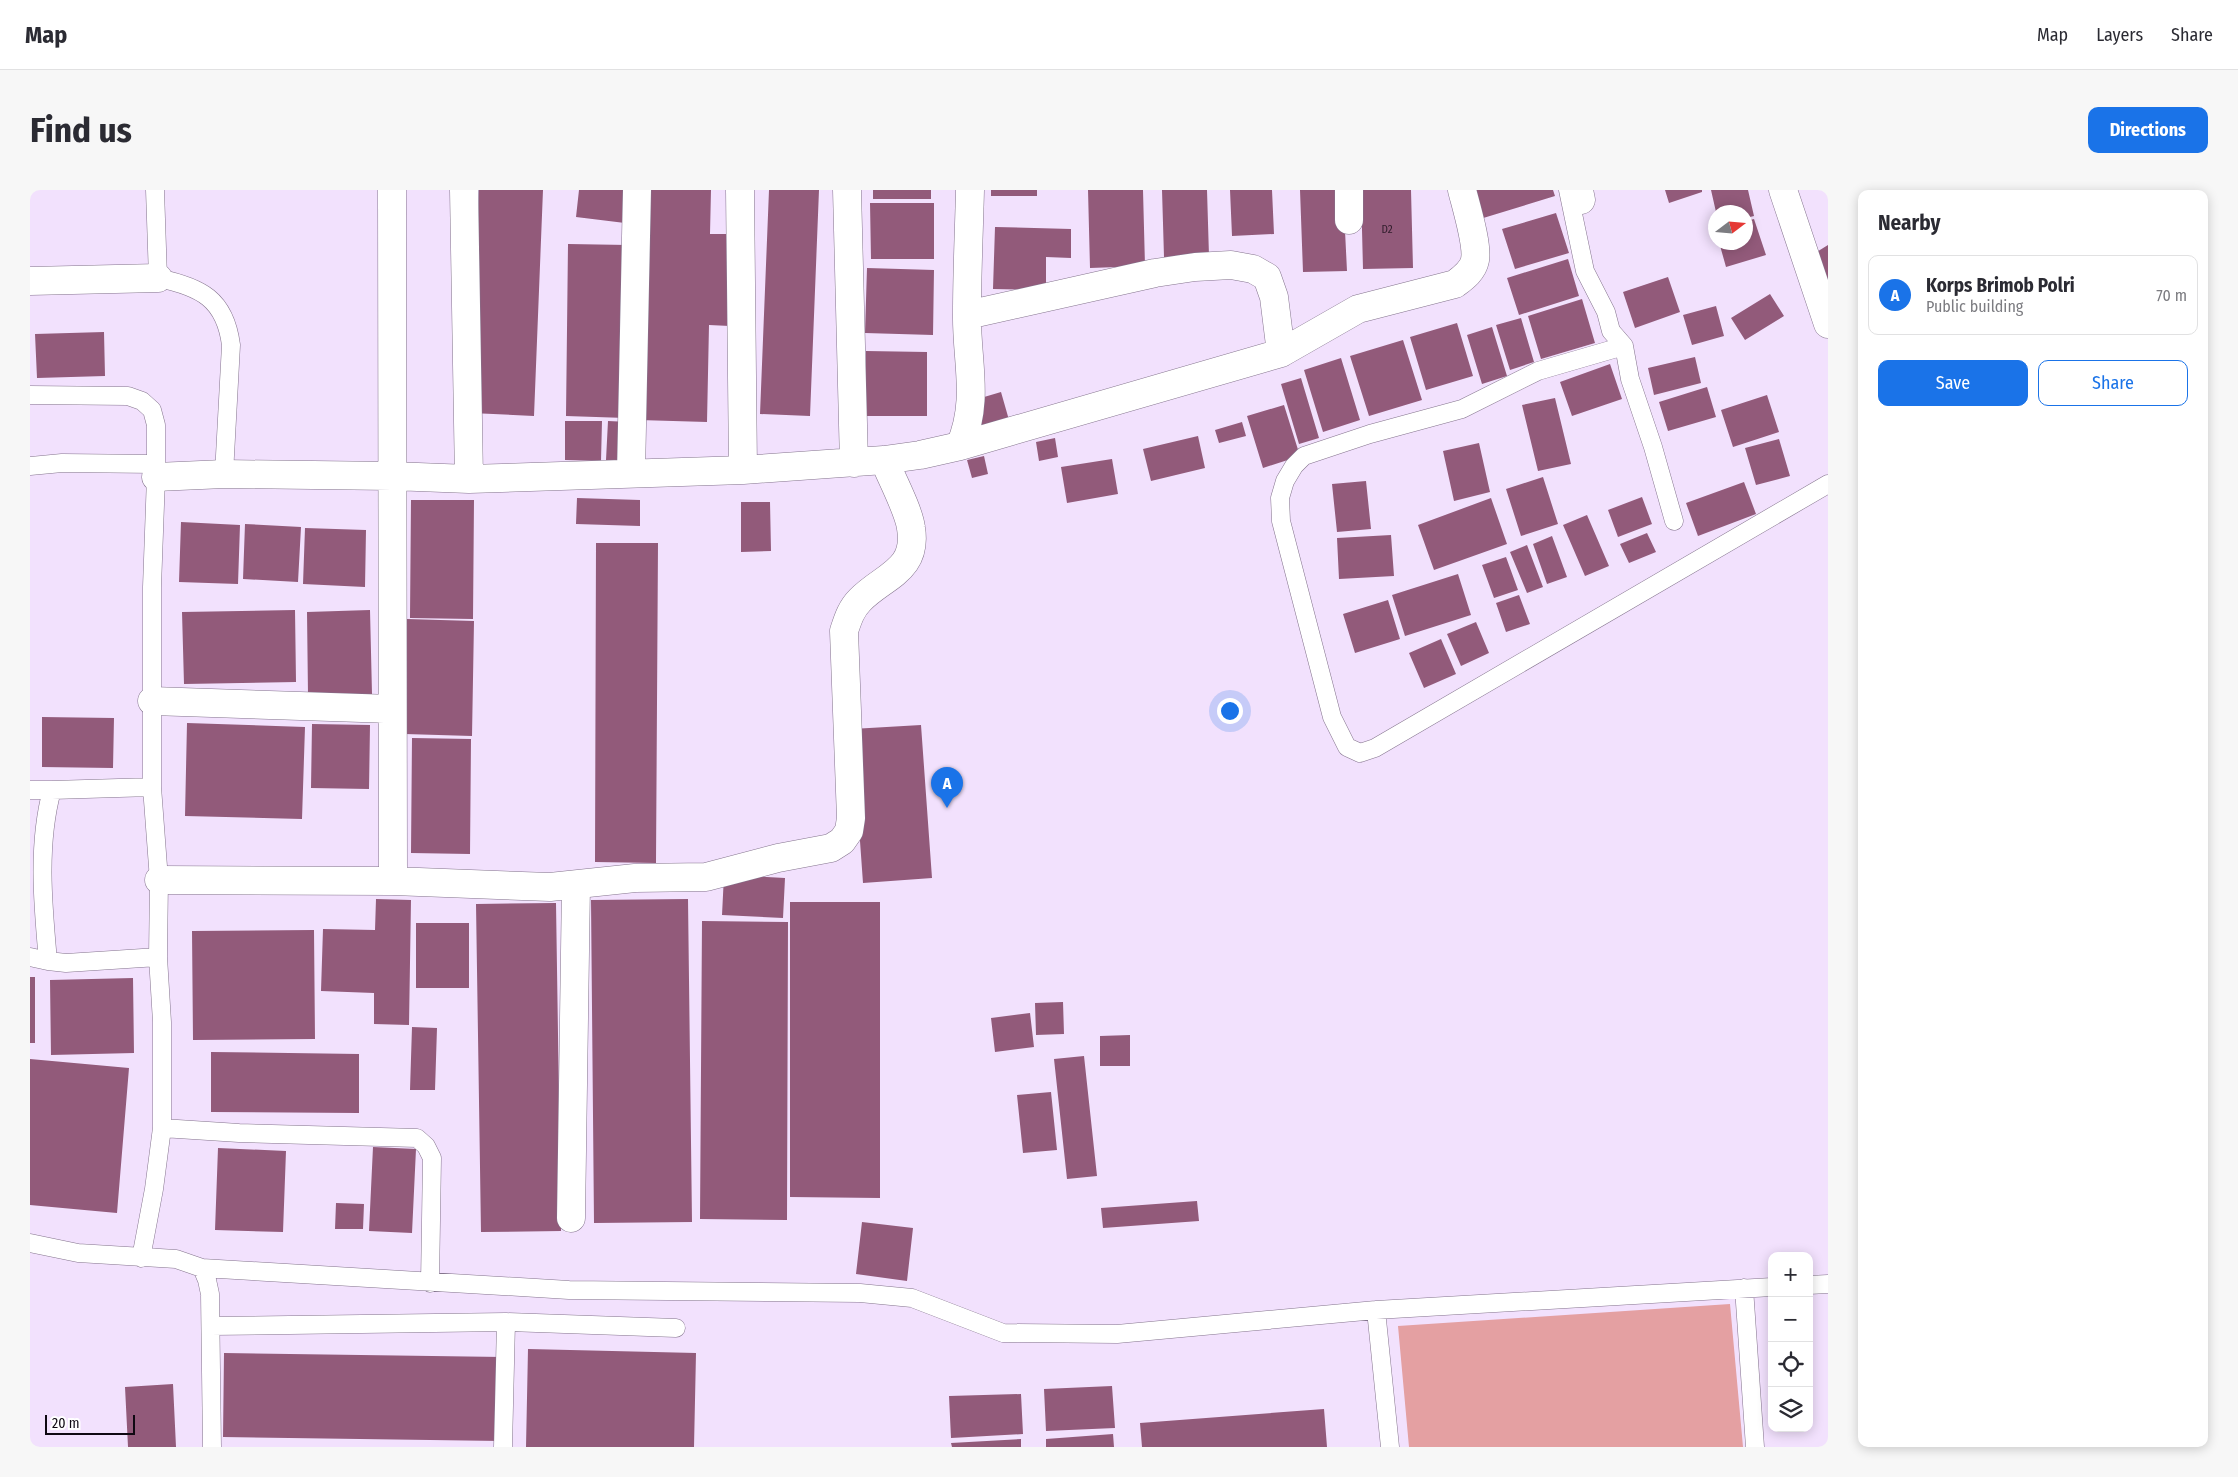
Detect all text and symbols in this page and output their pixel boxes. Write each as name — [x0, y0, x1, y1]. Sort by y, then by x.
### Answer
text: Map — [25, 21, 67, 49]
text: Map — [2037, 24, 2068, 46]
text: Layers — [2096, 24, 2143, 46]
text: Share — [2171, 24, 2213, 46]
button: Directions — [2088, 107, 2208, 153]
text: Find us — [30, 109, 132, 151]
north arrow — [1708, 205, 1753, 250]
text: Nearby — [1878, 210, 1940, 236]
house number: D2 — [1382, 223, 1393, 236]
text: Korps Brimob Polri — [1926, 274, 2075, 297]
text: A — [1891, 286, 1899, 305]
text: 70 m — [2156, 286, 2187, 305]
text: Public building — [1926, 297, 2023, 316]
button: Save — [1878, 360, 2028, 406]
button: Share — [2038, 360, 2188, 406]
your location — [1217, 698, 1243, 724]
pin: A — [931, 767, 963, 808]
map controls — [1768, 1252, 1813, 1432]
button: + — [1768, 1252, 1813, 1297]
button: − — [1768, 1297, 1813, 1342]
button: locate — [1768, 1342, 1813, 1387]
button: layers — [1768, 1387, 1813, 1432]
scale bar — [45, 1412, 135, 1435]
text: 20 m — [52, 1415, 80, 1432]

